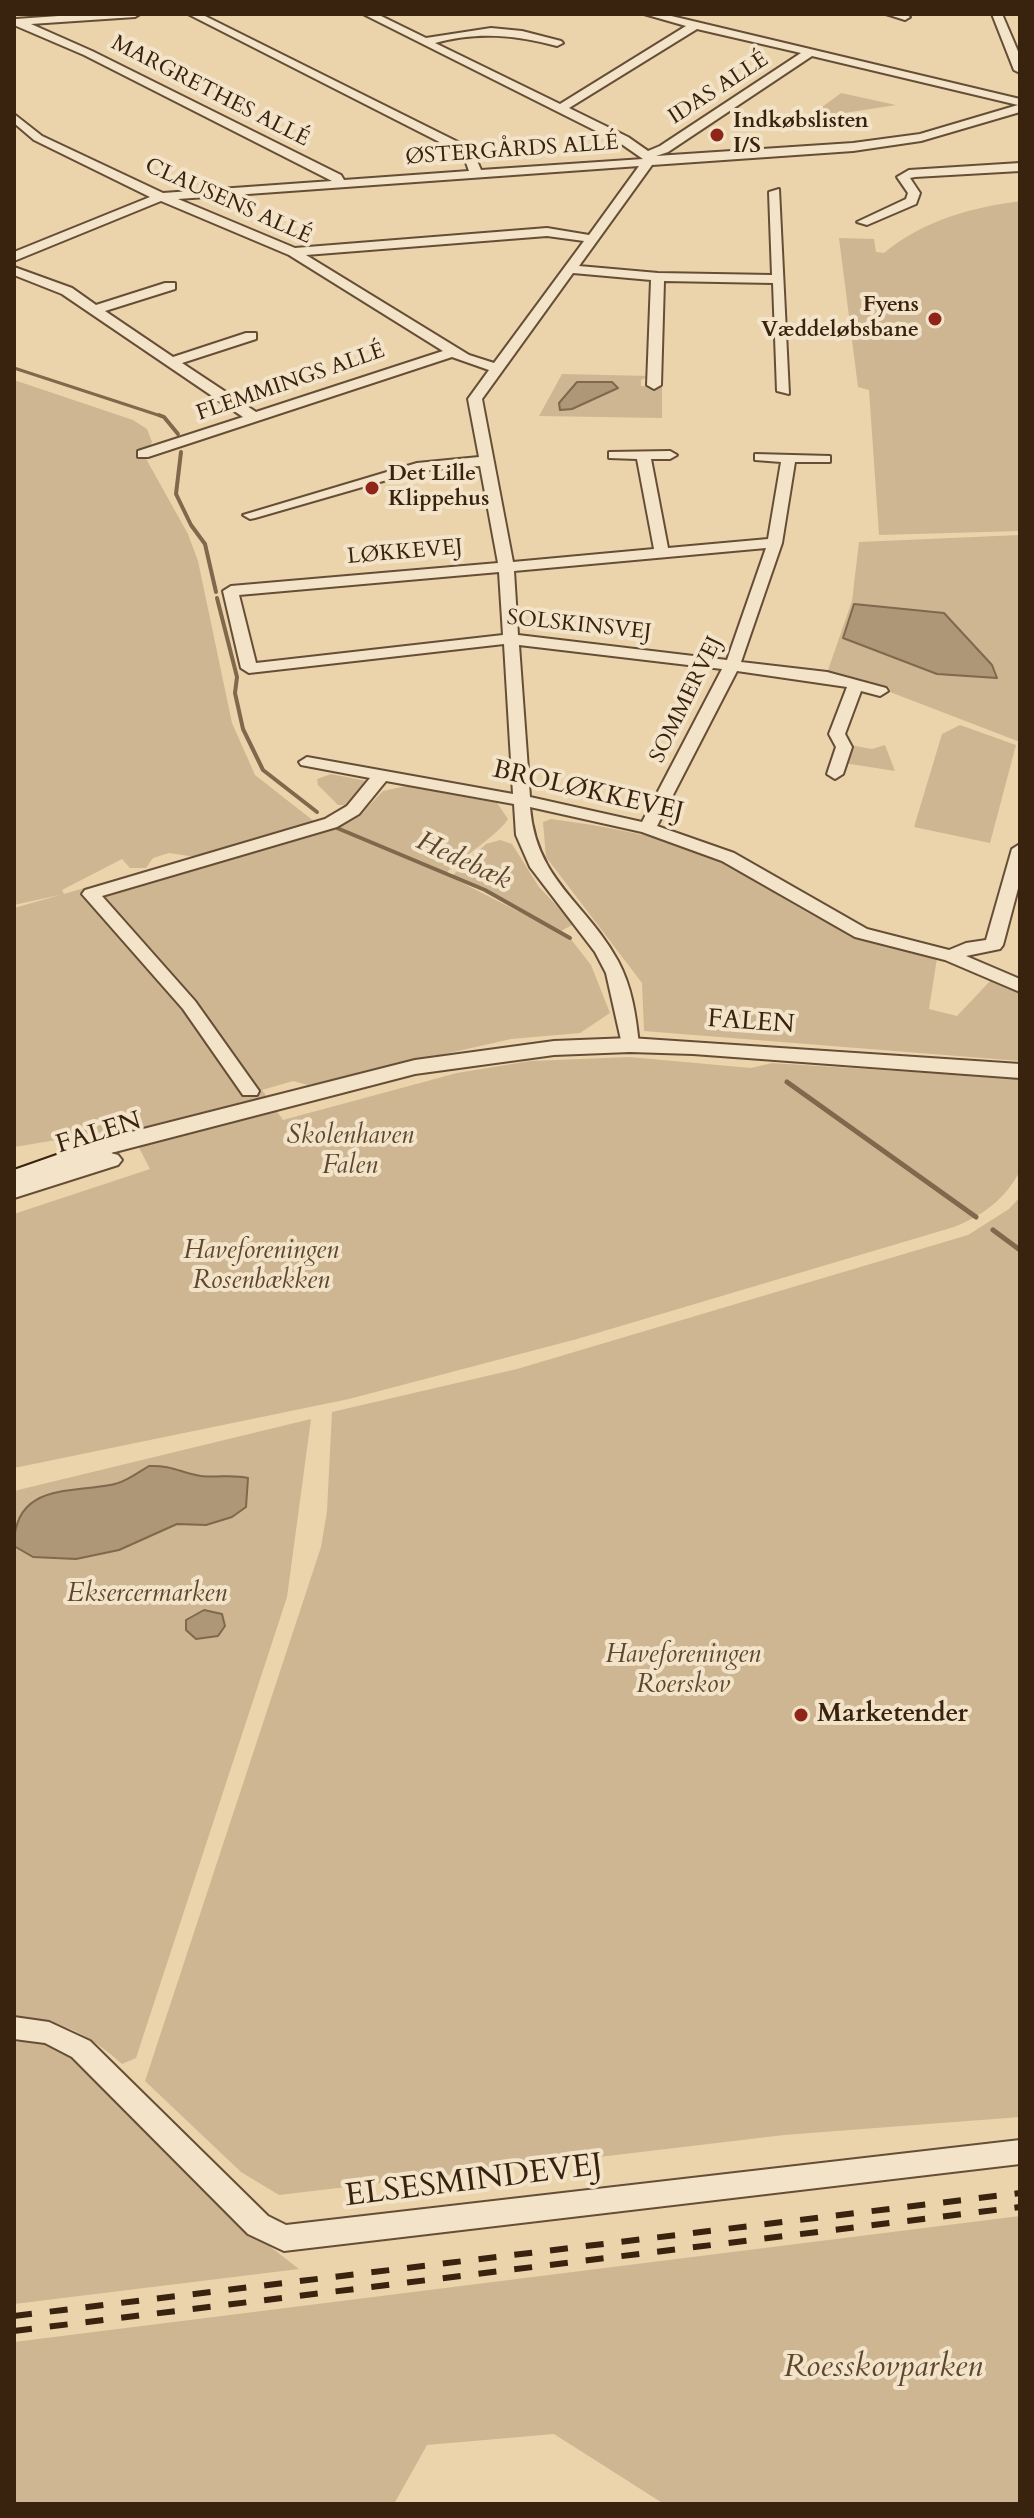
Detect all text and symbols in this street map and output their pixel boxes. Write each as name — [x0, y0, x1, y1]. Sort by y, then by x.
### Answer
street label: MARGRETHES ALLÉ — [107, 31, 313, 153]
street label: IDAS ALLÉ — [664, 47, 774, 131]
place label: Indkøbslisten I/S — [733, 109, 869, 160]
marker: Indkøbslisten I/S — [708, 126, 726, 144]
street label: ØSTERGÅRDS ALLÉ — [404, 130, 620, 172]
street label: CLAUSENS ALLÉ — [140, 153, 316, 251]
place label: Fyens Væddeløbsbane — [761, 293, 919, 344]
marker: Fyens Væddeløbsbane — [926, 310, 944, 328]
street label: FLEMMINGS ALLÉ — [193, 338, 389, 428]
place label: Det Lille Klippehus — [388, 462, 489, 514]
marker: Det Lille Klippehus — [363, 479, 381, 497]
street label: LØKKEVEJ — [346, 535, 464, 571]
street label: SOLSKINSVEJ — [505, 605, 653, 647]
street label: SOMMERVEJ — [645, 632, 729, 768]
street label: BROLØKKEVEJ — [489, 755, 687, 829]
water label: Hedebæk — [410, 826, 516, 898]
street label: FALEN — [706, 1004, 796, 1042]
street label: FALEN — [53, 1106, 145, 1162]
park label: Skolenhaven Falen — [286, 1121, 414, 1182]
park label: Haveforeningen Rosenbækken — [183, 1236, 339, 1298]
park label: Eksercermarken — [67, 1579, 227, 1611]
park label: Haveforeningen Roerskov — [605, 1640, 761, 1702]
place label: Marketender — [817, 1699, 968, 1731]
marker: Marketender — [792, 1706, 810, 1724]
street label: ELSESMINDEVEJ — [343, 2147, 605, 2217]
park label: Roesskovparken — [783, 2350, 983, 2388]

